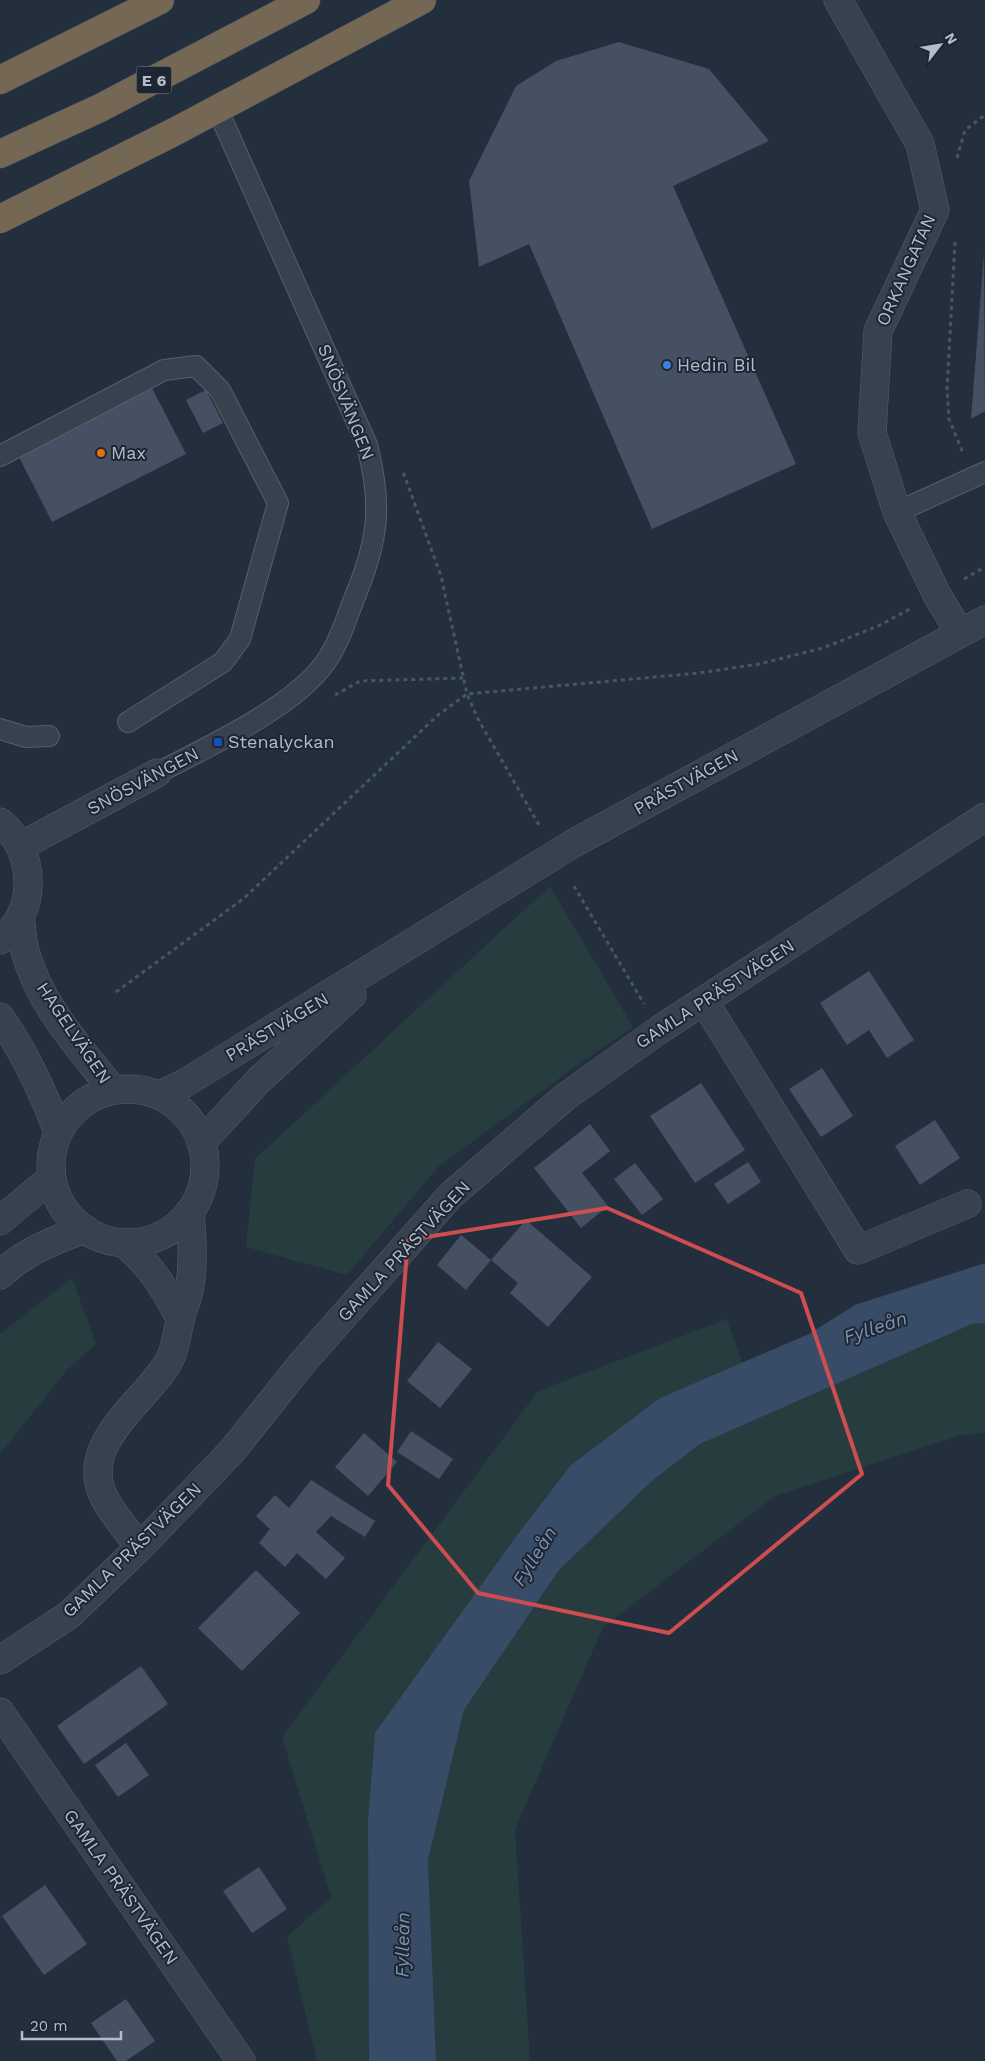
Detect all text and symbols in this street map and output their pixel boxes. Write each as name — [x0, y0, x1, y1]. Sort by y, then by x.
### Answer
north arrow — [915, 20, 965, 70]
text: N — [942, 30, 961, 47]
road number: E 6 — [136, 66, 172, 94]
street label: ORKANGATAN — [872, 211, 940, 329]
street label: SNÖSVÄNGEN — [314, 341, 379, 463]
place label: Hedin Bil — [677, 354, 756, 375]
marker: Hedin Bil — [661, 359, 673, 371]
place label: Max — [111, 442, 146, 463]
marker: Max — [95, 447, 107, 459]
place label: Stenalyckan — [228, 731, 335, 752]
marker: Stenalyckan — [212, 736, 224, 748]
street label: SNÖSVÄNGEN — [84, 742, 202, 819]
street label: PRÄSTVÄGEN — [630, 744, 742, 819]
street label: GAMLA PRÄSTVÄGEN — [632, 934, 798, 1053]
street label: HAGELVÄGEN — [33, 978, 116, 1087]
street label: PRÄSTVÄGEN — [221, 988, 332, 1066]
street label: GAMLA PRÄSTVÄGEN — [333, 1176, 474, 1325]
water label: Fylleån — [840, 1306, 910, 1349]
street label: GAMLA PRÄSTVÄGEN — [58, 1478, 205, 1621]
water label: Fylleån — [507, 1522, 562, 1590]
street label: GAMLA PRÄSTVÄGEN — [60, 1805, 183, 1968]
water label: Fylleån — [390, 1912, 415, 1978]
scale bar — [22, 2008, 121, 2040]
text: 20 m — [30, 2017, 68, 2035]

